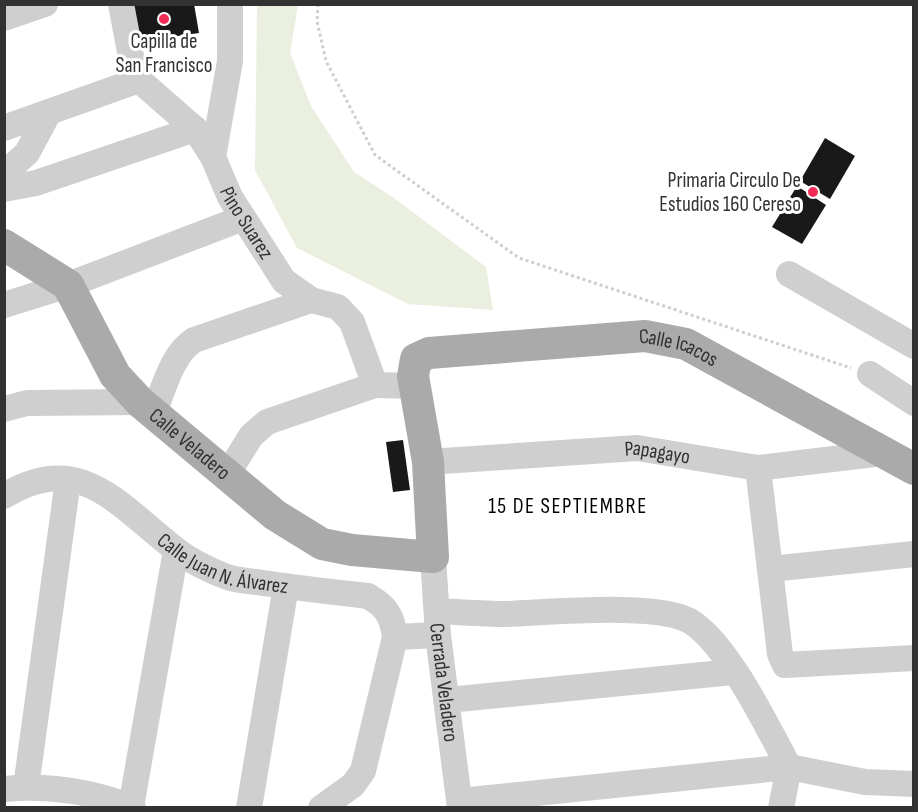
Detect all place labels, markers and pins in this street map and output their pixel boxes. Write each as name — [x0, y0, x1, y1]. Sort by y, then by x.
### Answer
marker: Capilla de San Francisco — [157, 12, 171, 26]
place label: Capilla de San Francisco — [116, 29, 212, 78]
place label: Primaria Circulo De Estudios 160 Cereso — [659, 168, 801, 217]
marker: Primaria Circulo De Estudios 160 Cereso — [806, 185, 820, 199]

